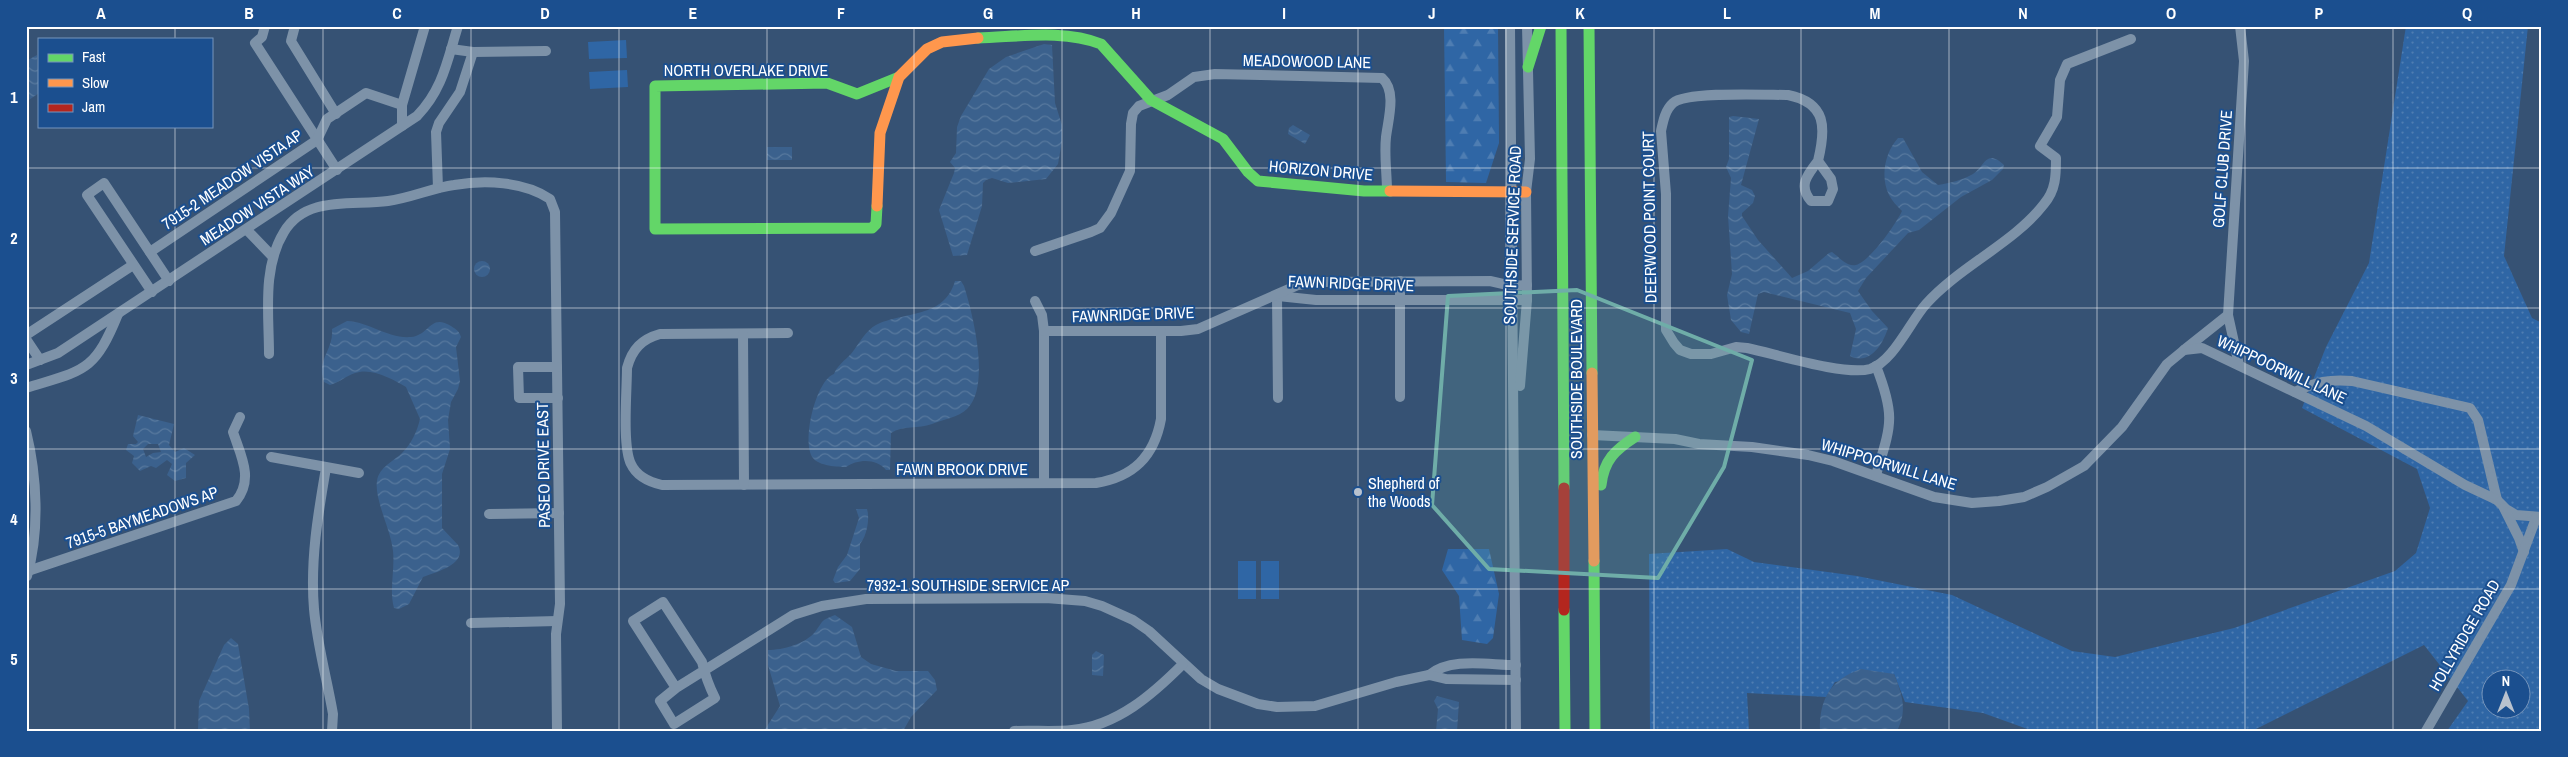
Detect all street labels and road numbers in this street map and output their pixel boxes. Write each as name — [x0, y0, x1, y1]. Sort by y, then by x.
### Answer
street label: MEADOWOOD LANE — [1243, 49, 1371, 73]
street label: NORTH OVERLAKE DRIVE — [664, 59, 828, 81]
street label: GOLF CLUB DRIVE — [2207, 109, 2237, 229]
street label: 7915-2 MEADOW VISTA AP — [157, 124, 307, 234]
street label: DEERWOOD POINT COURT — [1636, 131, 1662, 303]
street label: SOUTHSIDE SERVICE ROAD — [1498, 145, 1526, 325]
street label: HORIZON DRIVE — [1268, 154, 1374, 186]
street label: MEADOW VISTA WAY — [195, 160, 319, 250]
street label: FAWN RIDGE DRIVE — [1287, 270, 1415, 296]
street label: SOUTHSIDE BOULEVARD — [1565, 299, 1587, 459]
street label: FAWNRIDGE DRIVE — [1071, 301, 1195, 327]
street label: WHIPPOORWILL LANE — [2214, 329, 2350, 409]
street label: PASEO DRIVE EAST — [531, 402, 555, 528]
street label: WHIPPOORWILL LANE — [1818, 433, 1960, 495]
street label: FAWN BROOK DRIVE — [896, 458, 1028, 480]
street label: 7915-5 BAYMEADOWS AP — [63, 481, 221, 553]
street label: 7932-1 SOUTHSIDE SERVICE AP — [867, 574, 1069, 596]
street label: HOLLYRIDGE ROAD — [2423, 575, 2505, 695]

